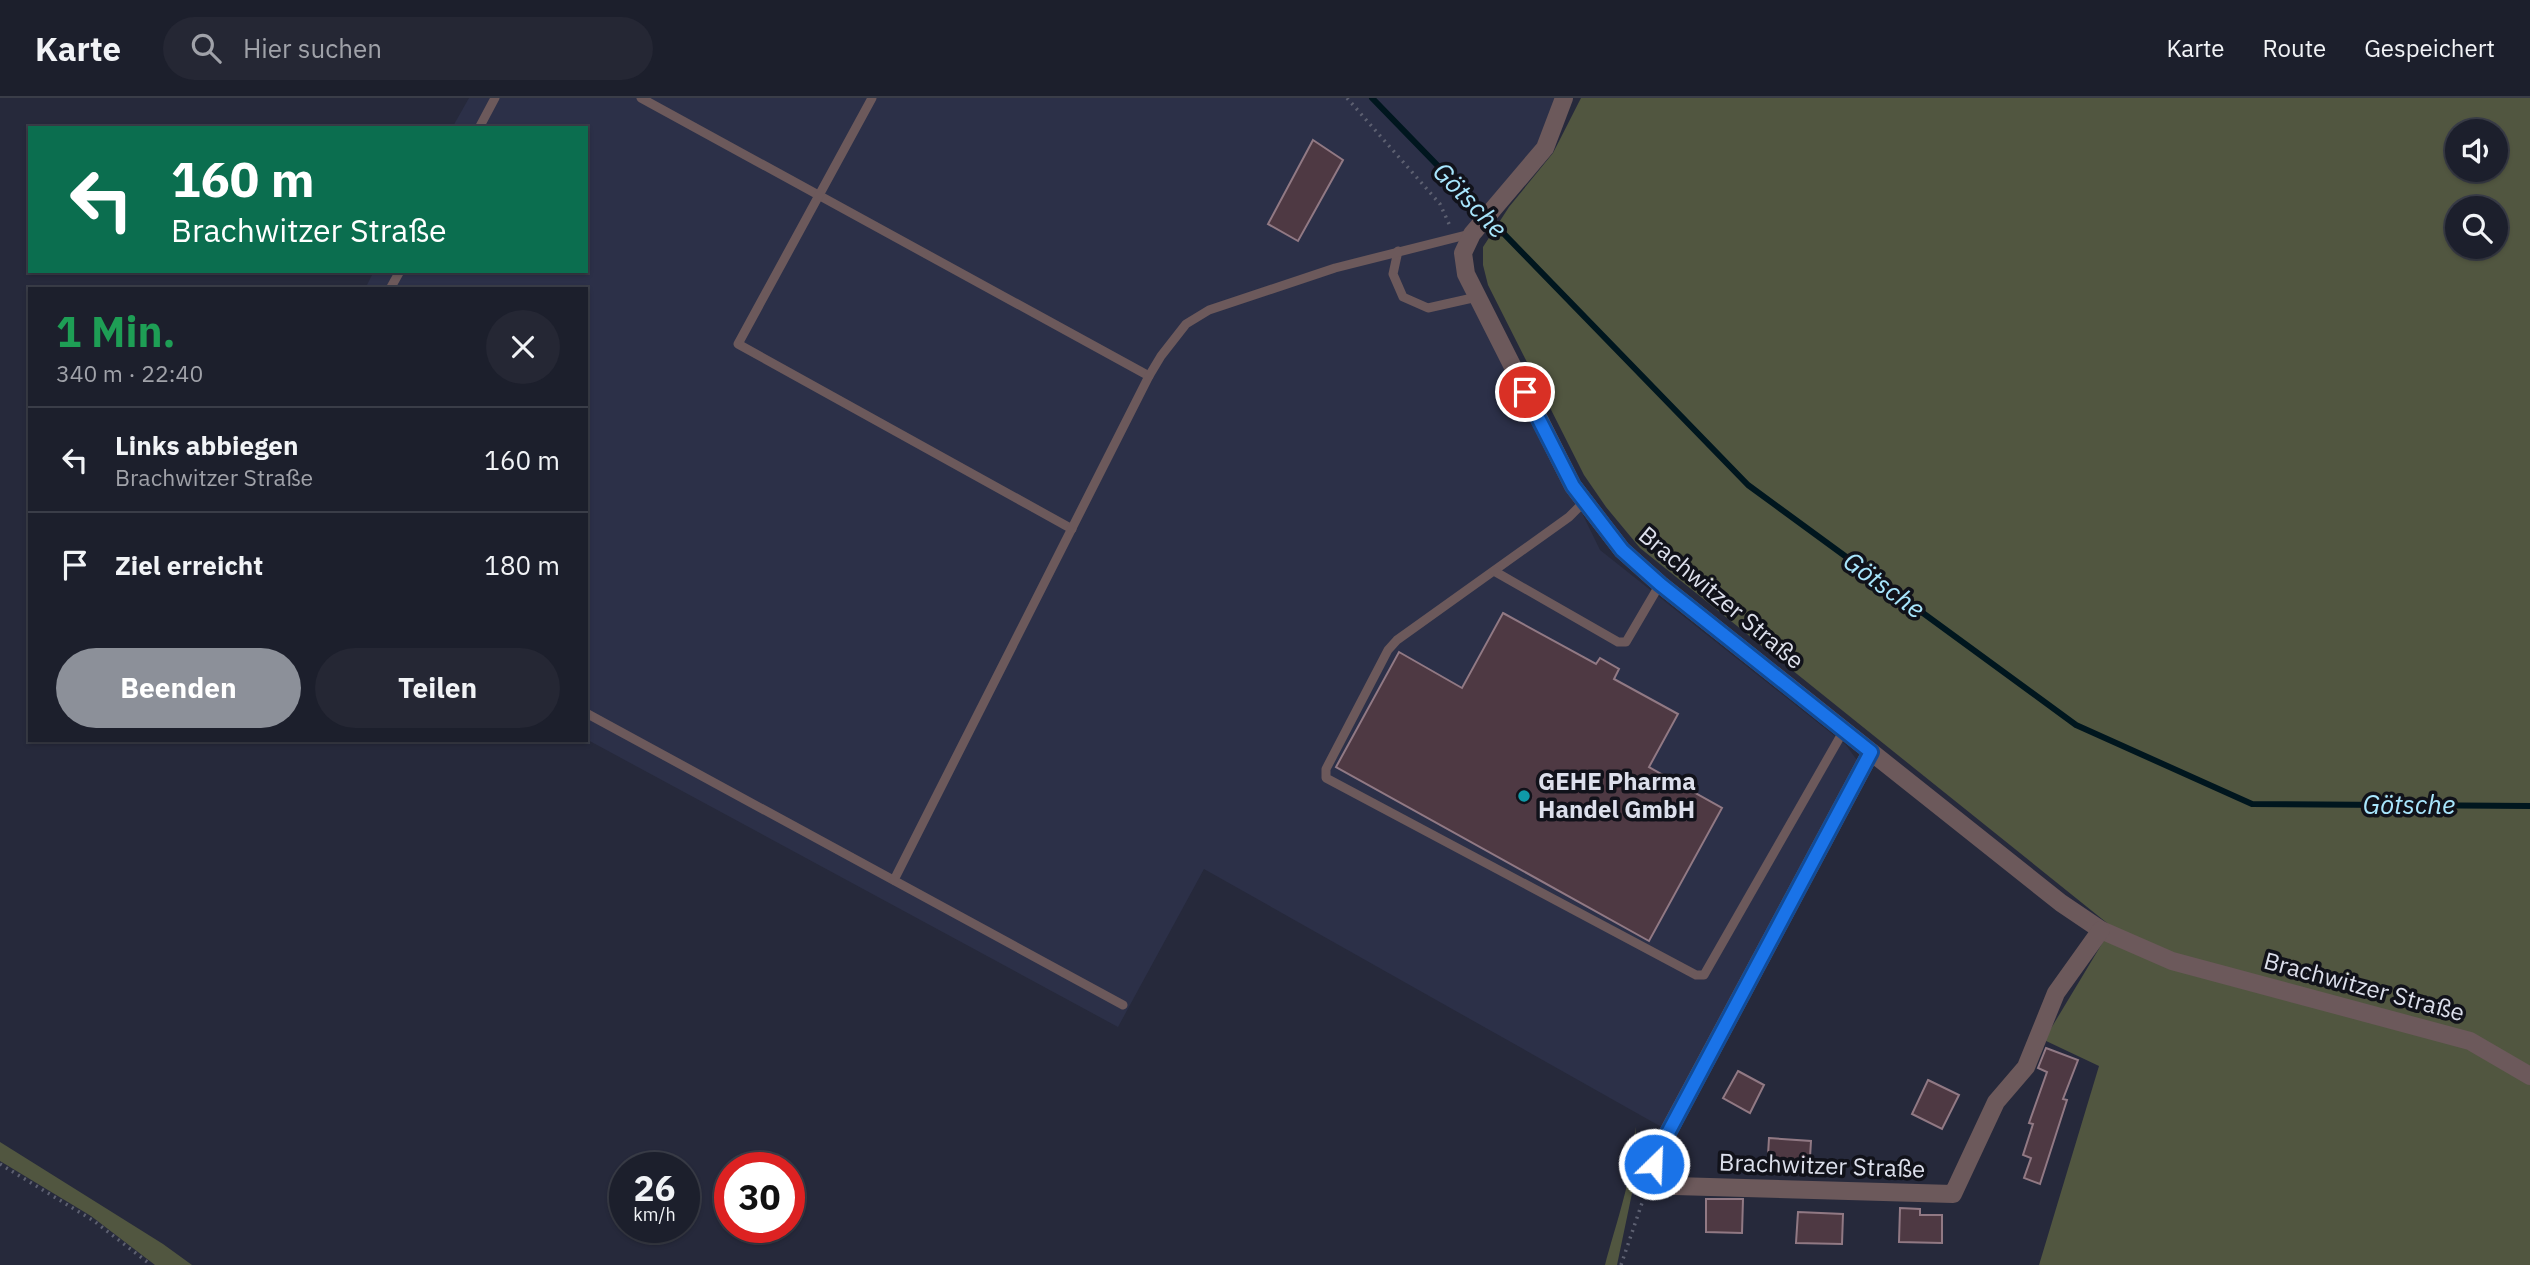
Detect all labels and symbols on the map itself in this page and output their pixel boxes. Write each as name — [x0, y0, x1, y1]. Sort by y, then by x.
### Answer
water label: Götsche — [1426, 154, 1515, 244]
pin — [1495, 362, 1555, 422]
street label: Brachwitzer Straße — [1632, 519, 1811, 676]
water label: Götsche — [1837, 543, 1932, 625]
place label: GEHE Pharma Handel GmbH — [1538, 765, 1696, 825]
water label: Götsche — [2363, 787, 2455, 821]
marker: GEHE Pharma Handel GmbH — [1516, 788, 1532, 804]
street label: Brachwitzer Straße — [2260, 944, 2468, 1028]
position arrow — [1617, 1127, 1691, 1201]
street label: Brachwitzer Straße — [1718, 1145, 1926, 1185]
speed limit sign: 30 — [714, 1152, 805, 1243]

